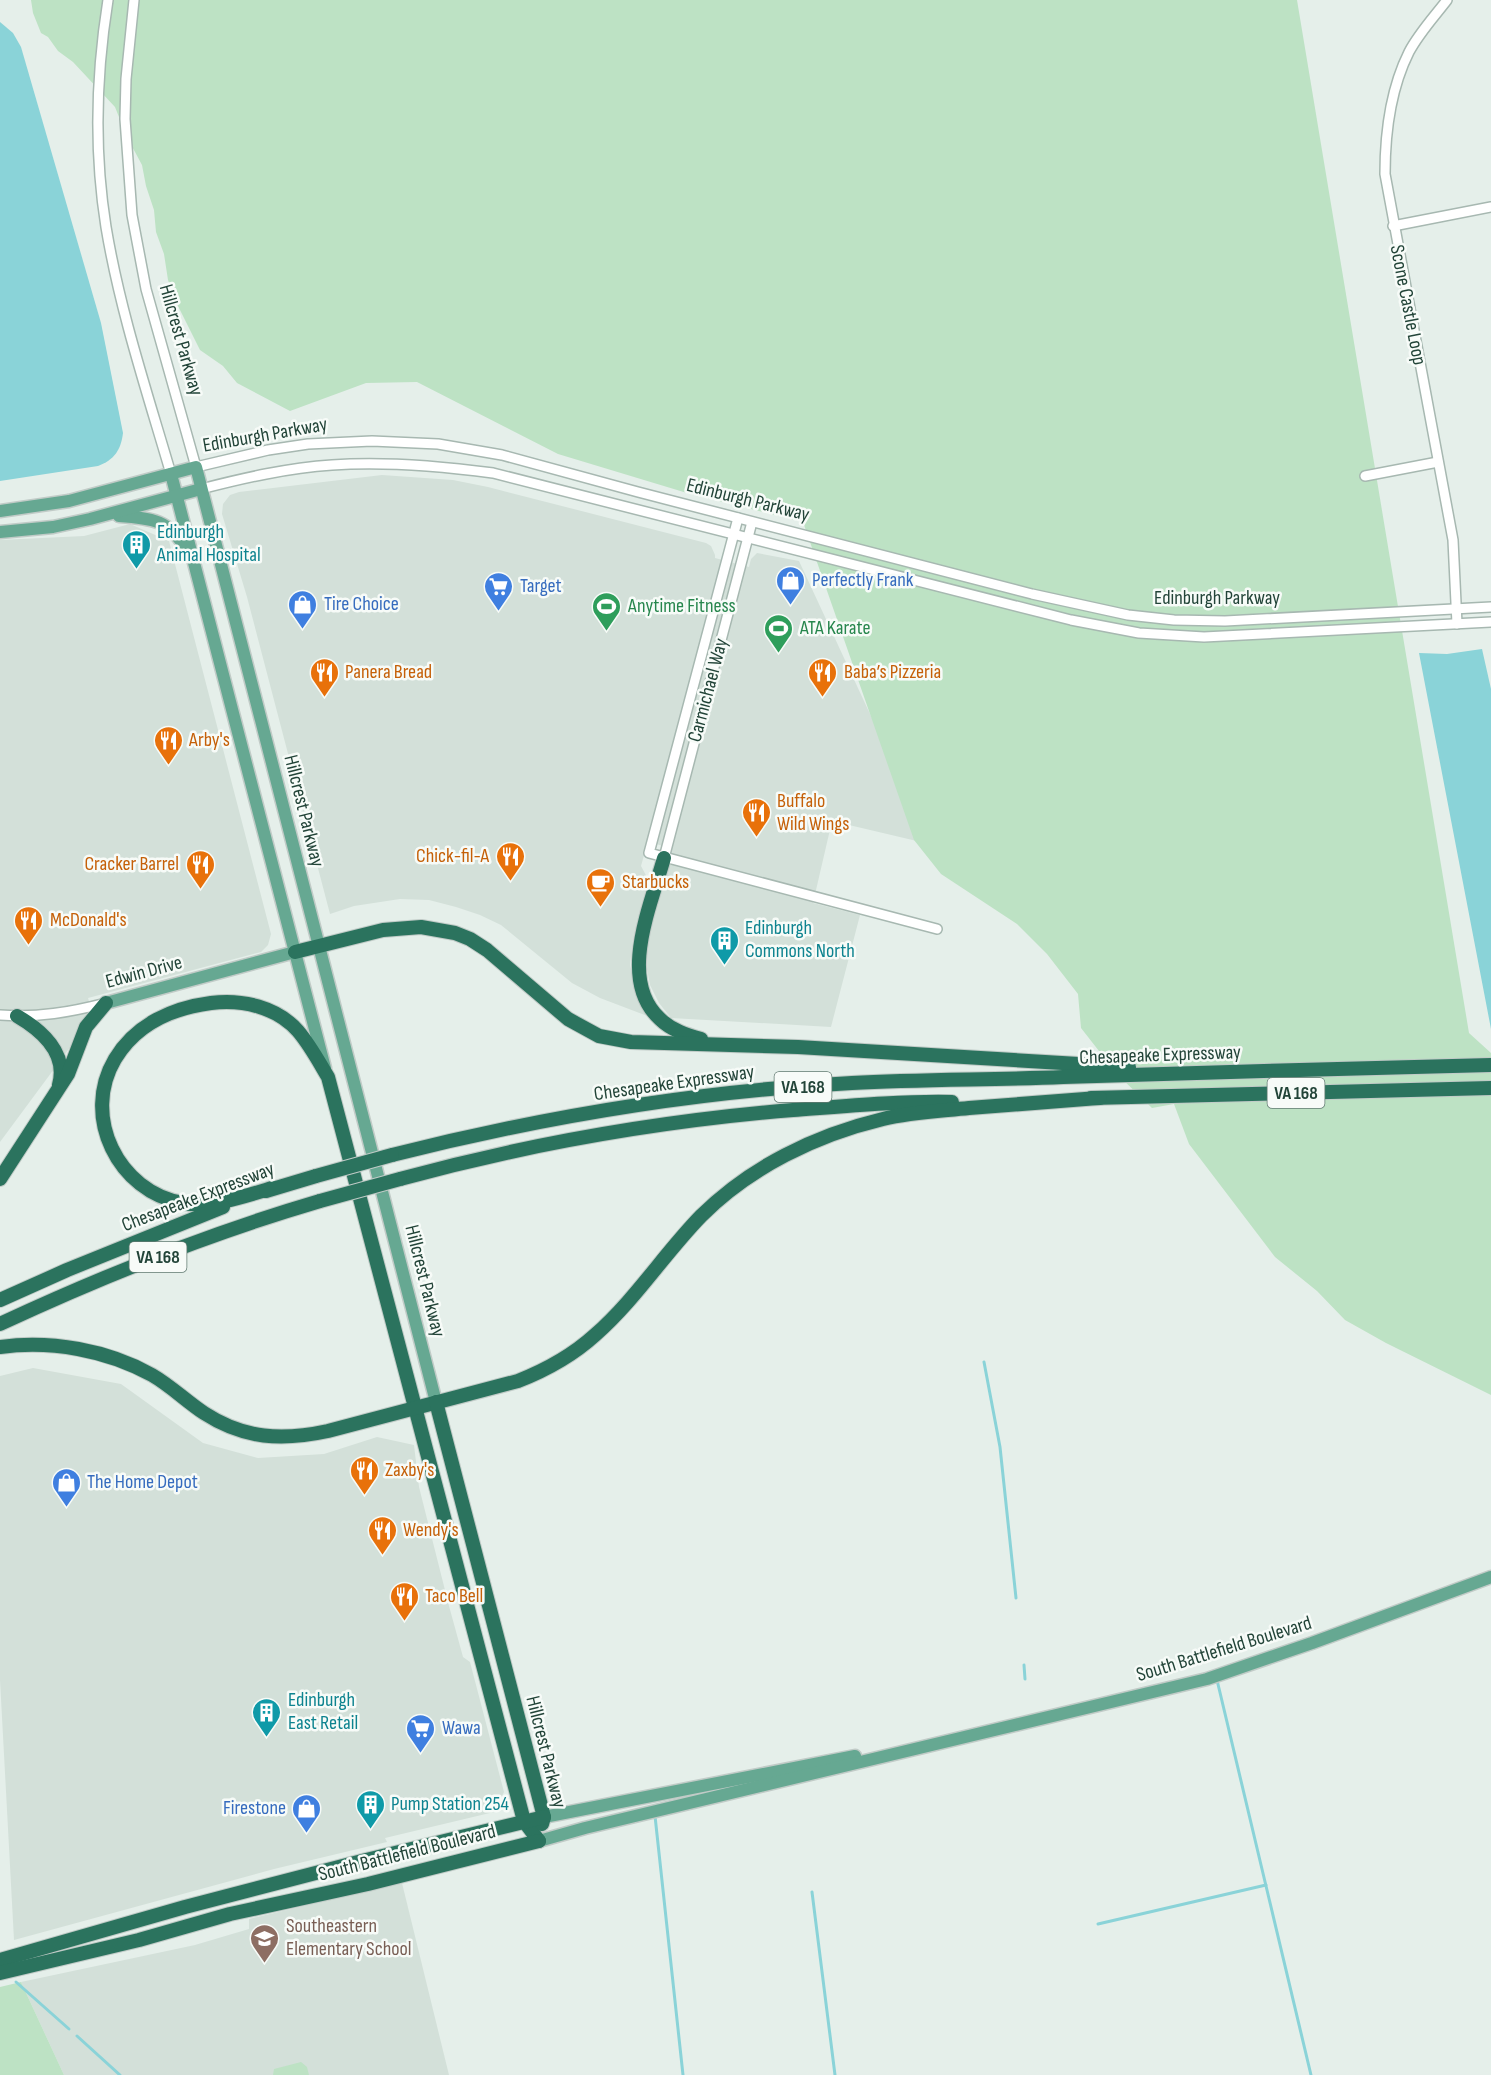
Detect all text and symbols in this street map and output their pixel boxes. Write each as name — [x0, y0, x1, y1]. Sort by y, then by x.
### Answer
street label: Scone Castle Loop — [1385, 243, 1431, 367]
street label: Hillcrest Parkway — [154, 282, 208, 399]
street label: Edinburgh Parkway — [201, 412, 329, 458]
street label: Edinburgh Parkway — [684, 473, 812, 527]
place label: Edinburgh Animal Hospital — [156, 520, 261, 567]
building icon: Edinburgh Animal Hospital — [120, 528, 152, 570]
shop icon: Perfectly Frank — [775, 564, 807, 606]
place label: Perfectly Frank — [812, 568, 914, 592]
supermarket icon: Target — [483, 570, 515, 612]
place label: Target — [520, 574, 562, 598]
street label: Edinburgh Parkway — [1154, 586, 1280, 610]
shop icon: Tire Choice — [287, 588, 319, 630]
sports icon: Anytime Fitness — [591, 590, 623, 632]
place label: Tire Choice — [324, 592, 399, 616]
place label: Anytime Fitness — [627, 594, 736, 618]
sports icon: ATA Karate — [763, 612, 795, 654]
place label: ATA Karate — [799, 616, 871, 640]
street label: Carmichael Way — [683, 635, 733, 744]
restaurant icon: Panera Bread — [308, 656, 340, 698]
restaurant icon: Baba’s Pizzeria — [807, 656, 839, 698]
place label: Panera Bread — [345, 660, 432, 684]
place label: Baba’s Pizzeria — [844, 660, 941, 684]
restaurant icon: Arby's — [152, 724, 184, 766]
place label: Arby's — [188, 728, 230, 752]
street label: Hillcrest Parkway — [278, 752, 330, 870]
place label: Buffalo Wild Wings — [777, 789, 849, 836]
restaurant icon: Buffalo Wild Wings — [740, 796, 772, 838]
restaurant icon: Chick-fil-A — [494, 840, 526, 882]
place label: Chick-fil-A — [416, 844, 489, 868]
restaurant icon: Cracker Barrel — [184, 848, 216, 890]
place label: Cracker Barrel — [84, 852, 179, 876]
cafe icon: Starbucks — [585, 866, 617, 908]
place label: Starbucks — [622, 870, 689, 894]
restaurant icon: McDonald's — [13, 904, 45, 946]
place label: McDonald's — [50, 908, 127, 932]
place label: Edinburgh Commons North — [745, 916, 855, 963]
building icon: Edinburgh Commons North — [708, 924, 740, 966]
street label: Edwin Drive — [103, 950, 185, 994]
street label: Chesapeake Expressway — [1079, 1040, 1241, 1070]
street label: Chesapeake Expressway — [592, 1060, 756, 1106]
road number: VA 168 — [774, 1072, 832, 1102]
road number: VA 168 — [1268, 1078, 1324, 1108]
street label: Chesapeake Expressway — [118, 1157, 278, 1237]
street label: Hillcrest Parkway — [399, 1222, 451, 1340]
road number: VA 168 — [130, 1242, 186, 1272]
restaurant icon: Zaxby's — [348, 1454, 380, 1496]
place label: Zaxby's — [385, 1458, 434, 1482]
shop icon: The Home Depot — [50, 1466, 82, 1508]
place label: The Home Depot — [87, 1470, 198, 1494]
restaurant icon: Wendy's — [366, 1514, 398, 1556]
place label: Wendy's — [403, 1518, 459, 1542]
restaurant icon: Taco Bell — [388, 1580, 420, 1622]
place label: Taco Bell — [425, 1584, 483, 1608]
street label: South Battlefield Boulevard — [1134, 1611, 1314, 1687]
place label: Edinburgh East Retail — [288, 1688, 358, 1735]
street label: Hillcrest Parkway — [520, 1693, 572, 1811]
building icon: Edinburgh East Retail — [251, 1696, 283, 1738]
supermarket icon: Wawa — [405, 1712, 437, 1754]
place label: Wawa — [442, 1716, 481, 1740]
building icon: Pump Station 254 — [354, 1788, 386, 1830]
shop icon: Firestone — [291, 1792, 323, 1834]
place label: Pump Station 254 — [391, 1792, 509, 1816]
place label: Firestone — [223, 1796, 286, 1820]
street label: South Battlefield Boulevard — [316, 1819, 498, 1887]
place label: Southeastern Elementary School — [286, 1914, 412, 1961]
school or university icon: Southeastern Elementary School — [249, 1922, 281, 1964]

